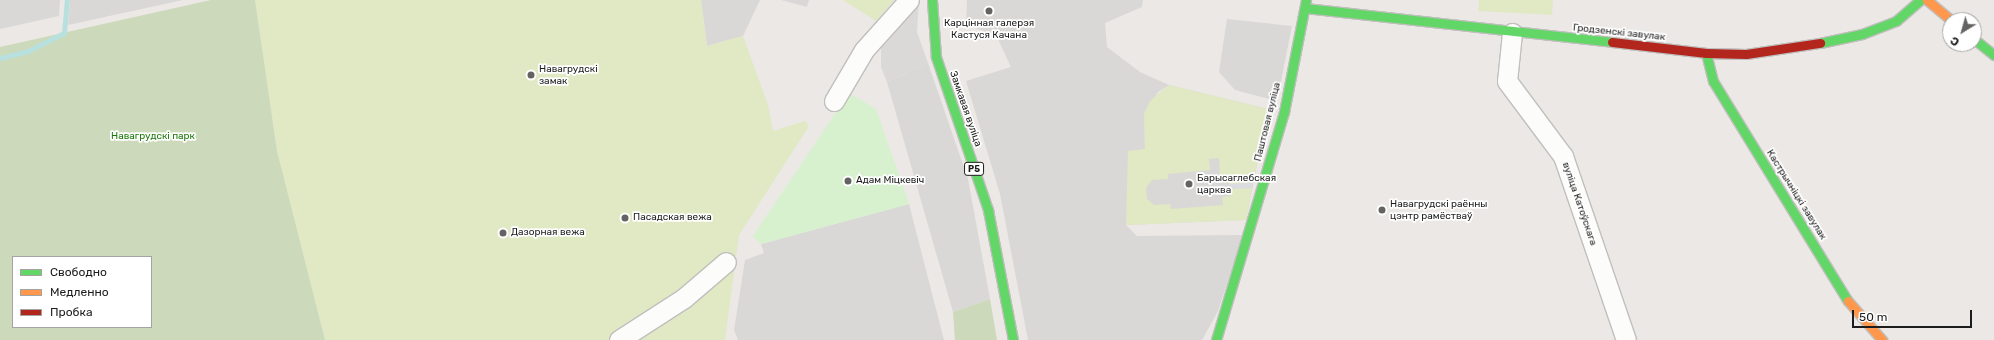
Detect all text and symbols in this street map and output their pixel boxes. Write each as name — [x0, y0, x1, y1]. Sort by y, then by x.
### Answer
marker: Карцінная галерэя Кастуся Качана — [984, 6, 994, 16]
north arrow — [1942, 12, 1982, 52]
place label: Карцінная галерэя Кастуся Качана — [944, 17, 1034, 40]
street label: Гродзенскі завулак — [1572, 22, 1666, 44]
text: С — [1948, 34, 1962, 49]
place label: Навагрудскі замак — [539, 63, 598, 86]
marker: Навагрудскі замак — [526, 70, 536, 80]
street label: Замкавая вуліца — [946, 70, 984, 148]
street label: Паштовая вуліца — [1252, 81, 1284, 163]
park label: Навагрудскі парк — [111, 131, 195, 143]
street label: Кастрычніцкі завулак — [1763, 148, 1829, 242]
street label: вуліца Катоўскага — [1559, 161, 1599, 247]
road number: Р5 — [964, 162, 984, 176]
place label: Барысаглебская царква — [1197, 172, 1276, 196]
place label: Адам Міцкевіч — [856, 175, 924, 187]
marker: Адам Міцкевіч — [843, 176, 853, 186]
marker: Барысаглебская царква — [1184, 179, 1194, 189]
place label: Навагрудскі раённы цэнтр рамёстваў — [1390, 198, 1487, 222]
marker: Навагрудскі раённы цэнтр рамёстваў — [1377, 205, 1387, 215]
place label: Пасадская вежа — [633, 212, 712, 224]
marker: Пасадская вежа — [620, 213, 630, 223]
place label: Дазорная вежа — [511, 227, 585, 239]
marker: Дазорная вежа — [498, 228, 508, 238]
legend — [12, 256, 152, 328]
text: Свободно — [50, 265, 107, 279]
text: Медленно — [50, 285, 109, 299]
scale bar — [1854, 302, 1974, 328]
text: Пробка — [50, 305, 93, 319]
text: 50 m — [1859, 310, 1887, 324]

